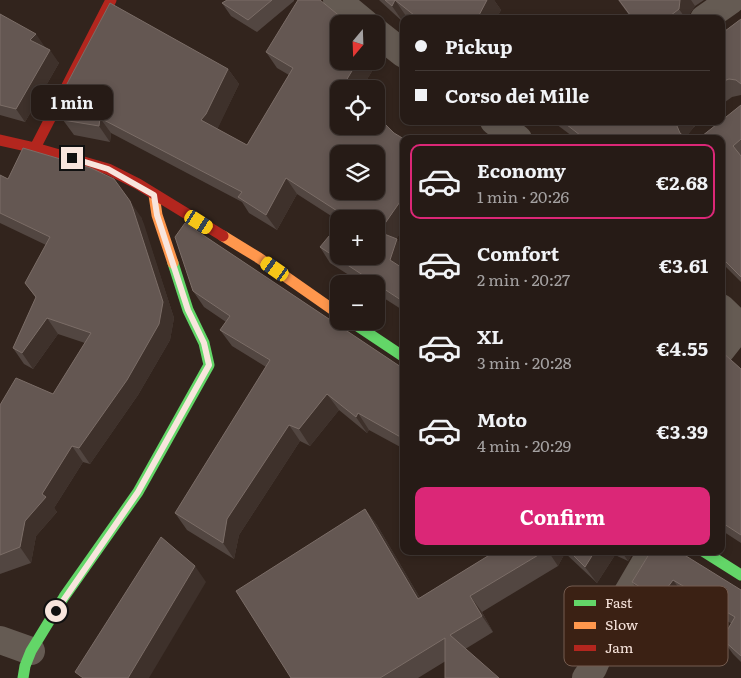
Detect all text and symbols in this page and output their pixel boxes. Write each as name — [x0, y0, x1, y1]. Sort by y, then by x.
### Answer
north arrow — [330, 15, 385, 70]
map controls — [330, 15, 385, 330]
text: Pickup — [445, 32, 513, 60]
button: locate — [330, 80, 385, 135]
text: Corso dei Mille — [445, 81, 589, 109]
callout: 1 min — [31, 86, 113, 120]
text: 1 min — [51, 90, 93, 114]
button: layers — [330, 145, 385, 200]
route end — [61, 147, 83, 169]
text: Economy — [477, 156, 566, 184]
icon: car — [417, 159, 462, 204]
text: €2.68 — [656, 168, 708, 196]
text: 1 min · 20:26 — [477, 184, 569, 208]
car — [182, 208, 215, 236]
button: + — [330, 210, 385, 265]
text: Comfort — [477, 239, 559, 267]
icon: car — [417, 242, 462, 287]
text: €3.61 — [659, 251, 708, 279]
car — [258, 254, 291, 284]
text: 2 min · 20:27 — [477, 267, 570, 291]
button: − — [330, 275, 385, 330]
text: XL — [477, 322, 504, 350]
icon: car — [417, 325, 462, 370]
text: €4.55 — [656, 334, 708, 362]
text: 3 min · 20:28 — [477, 350, 572, 374]
text: Moto — [477, 405, 527, 433]
icon: car — [417, 408, 462, 453]
text: €3.39 — [656, 417, 708, 445]
text: 4 min · 20:29 — [477, 433, 571, 457]
button: Confirm — [415, 487, 710, 545]
legend — [564, 586, 728, 666]
text: Fast — [605, 592, 633, 612]
route start — [45, 600, 67, 622]
text: Slow — [605, 614, 638, 634]
text: Jam — [605, 637, 634, 657]

